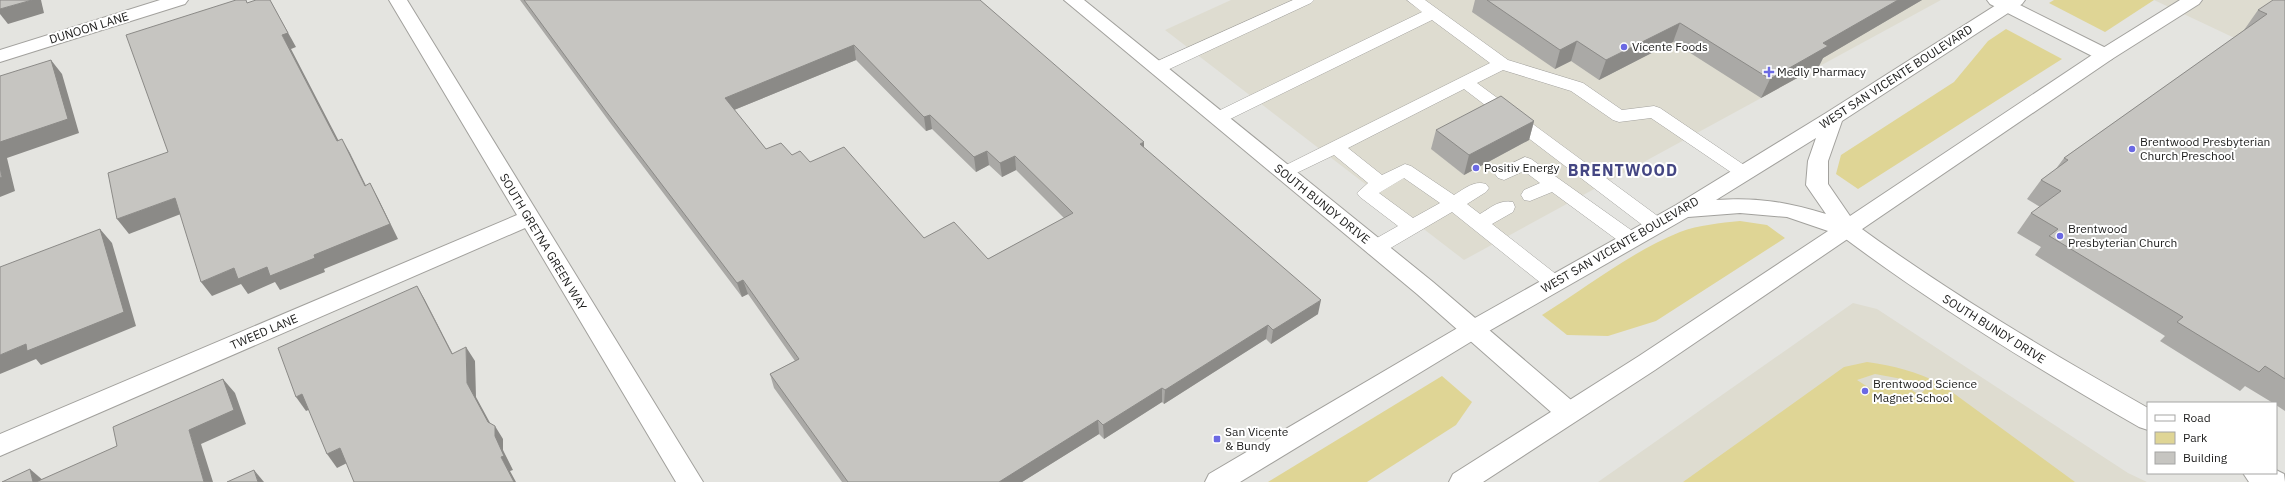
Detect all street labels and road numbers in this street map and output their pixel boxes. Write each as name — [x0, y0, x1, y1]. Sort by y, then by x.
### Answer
street label: DUNOON LANE — [47, 8, 130, 47]
street label: WEST SAN VICENTE BOULEVARD — [1816, 21, 1975, 132]
street label: SOUTH BUNDY DRIVE — [1271, 160, 1373, 247]
street label: SOUTH GRETNA GREEN WAY — [497, 171, 590, 313]
street label: WEST SAN VICENTE BOULEVARD — [1538, 193, 1701, 296]
street label: SOUTH BUNDY DRIVE — [1940, 291, 2049, 366]
street label: TWEED LANE — [228, 311, 300, 353]

